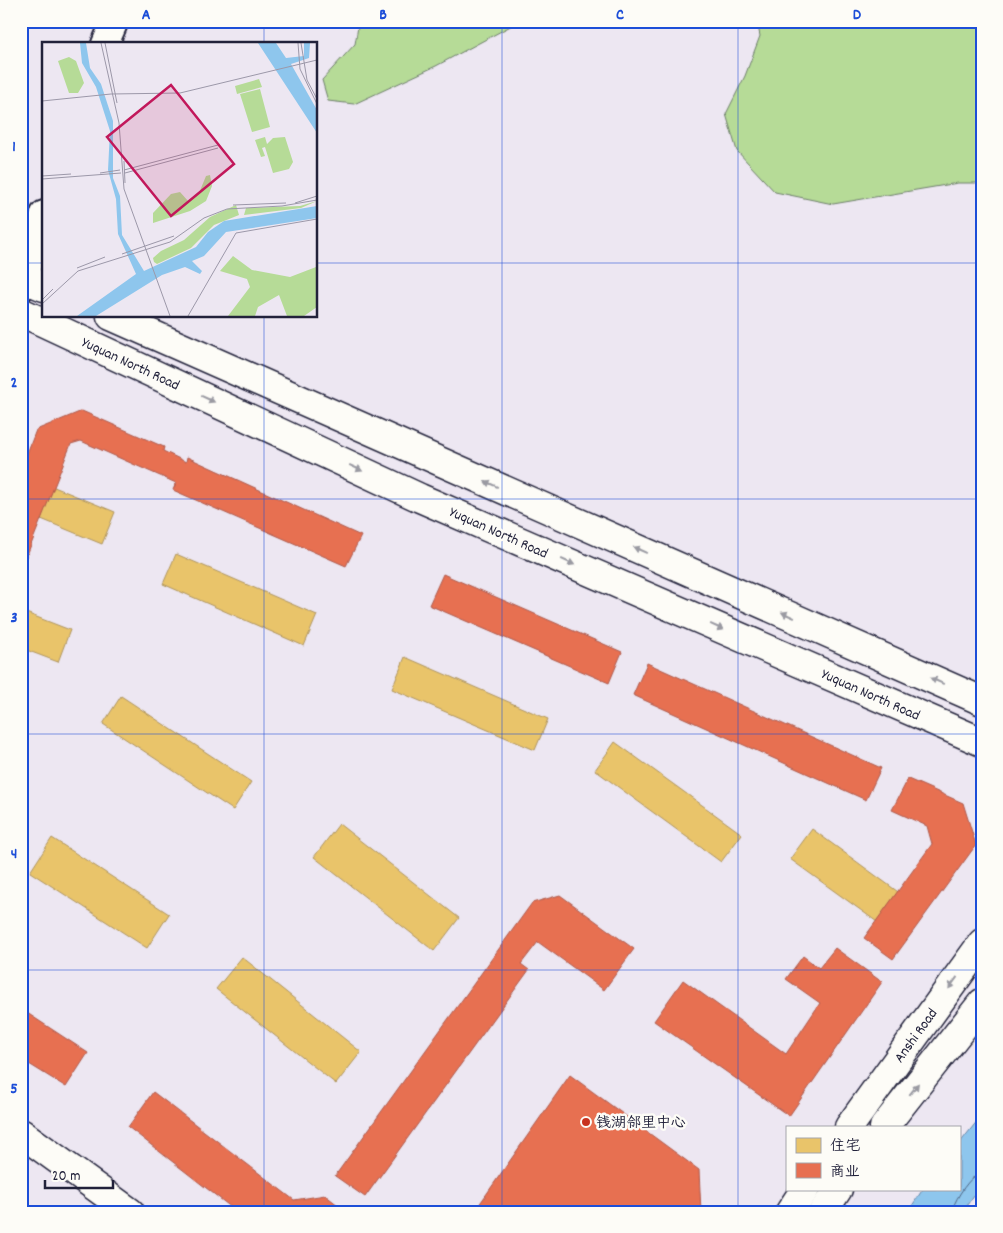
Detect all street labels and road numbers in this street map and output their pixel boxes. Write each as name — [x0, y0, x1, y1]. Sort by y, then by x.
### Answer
street label: Yuquan North Road — [77, 332, 183, 397]
street label: Yuquan North Road — [445, 502, 551, 565]
street label: Yuquan North Road — [817, 664, 923, 727]
street label: Anshi Road — [889, 1004, 944, 1068]

